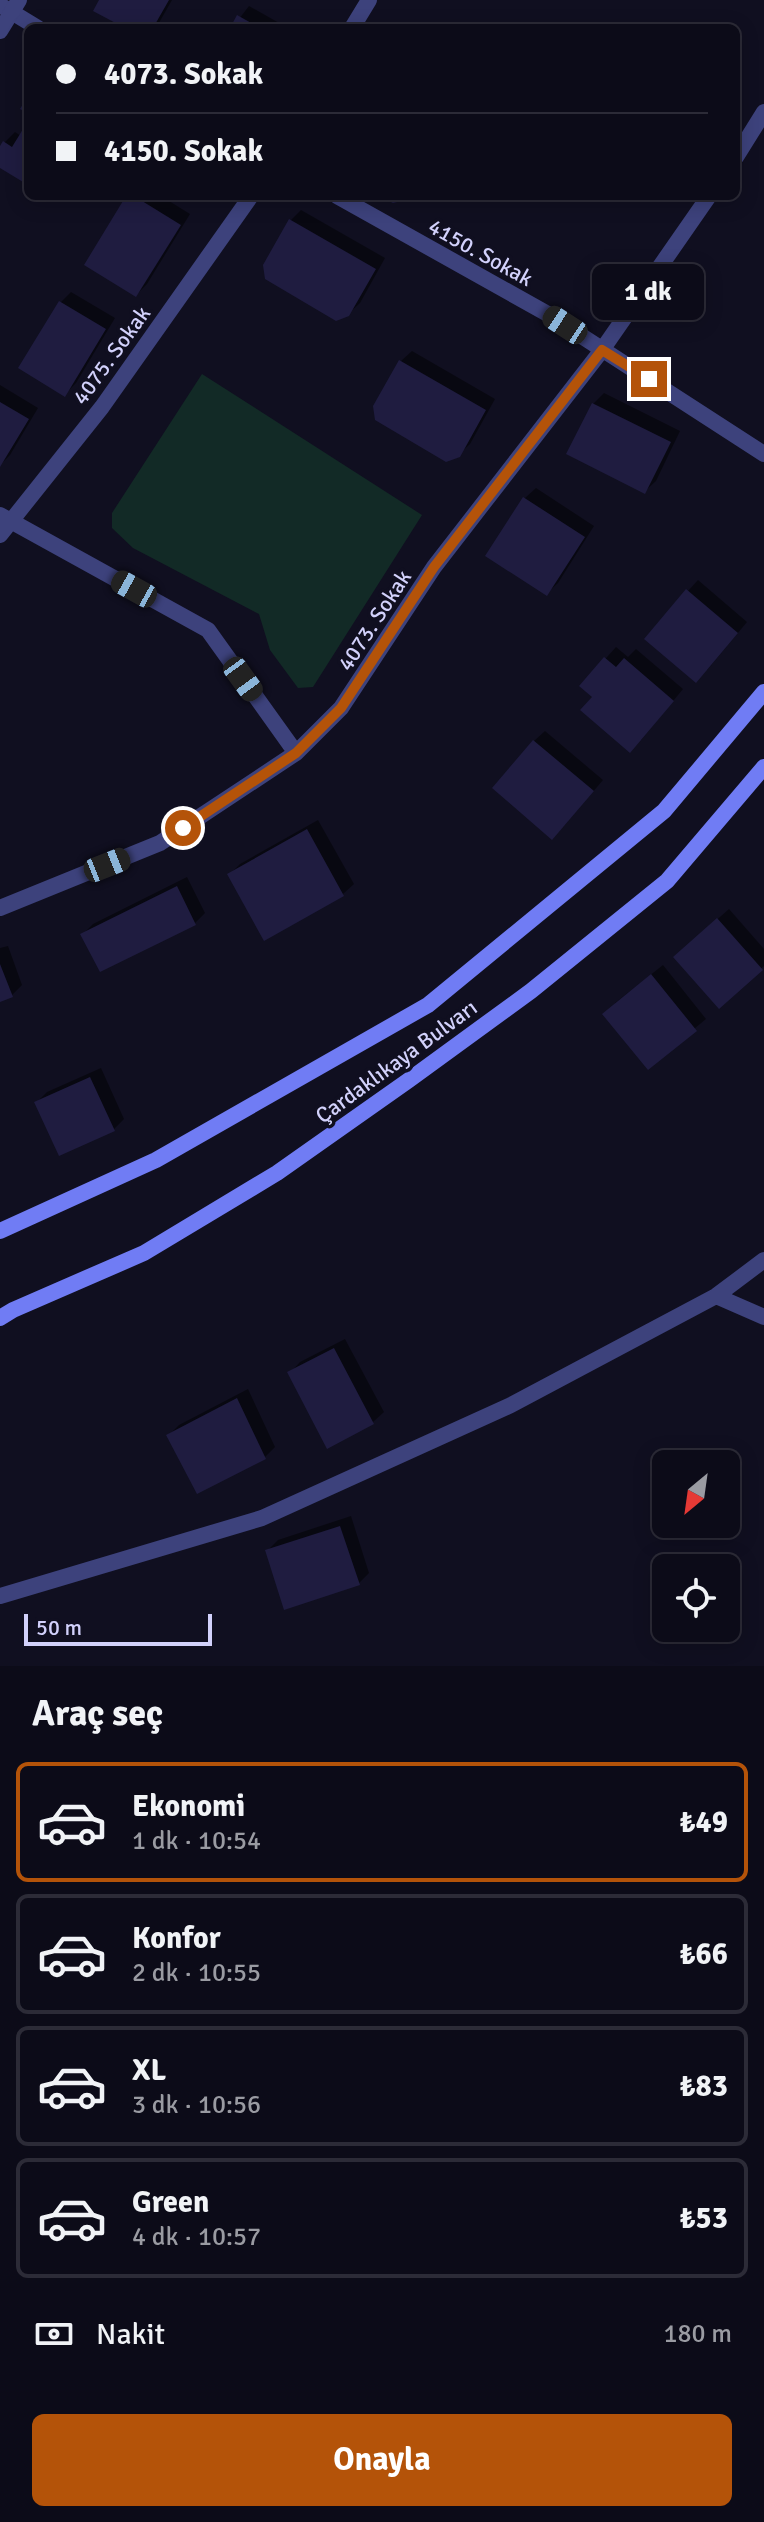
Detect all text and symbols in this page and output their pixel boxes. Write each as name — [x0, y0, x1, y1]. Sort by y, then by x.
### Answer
text: 4073. Sokak — [104, 56, 263, 93]
text: 4150. Sokak — [104, 133, 263, 170]
street label: 4150. Sokak — [424, 213, 538, 292]
callout: 1 dk — [593, 263, 705, 319]
text: 1 dk — [624, 276, 672, 308]
street label: 4075. Sokak — [67, 301, 156, 410]
car — [538, 302, 592, 348]
route end — [631, 361, 667, 397]
street label: 4073. Sokak — [332, 565, 417, 676]
car — [107, 567, 161, 611]
car — [219, 653, 267, 705]
route start — [165, 810, 201, 846]
car — [80, 845, 134, 885]
street label: Çardaklıkaya Bulvarı — [310, 994, 482, 1129]
north arrow — [652, 1450, 740, 1538]
map controls — [652, 1450, 740, 1642]
button: locate — [652, 1554, 740, 1642]
scale bar — [24, 1610, 212, 1646]
text: 50 m — [36, 1614, 82, 1641]
text: Araç seç — [32, 1691, 163, 1736]
icon: car — [36, 1786, 108, 1858]
text: Ekonomi — [132, 1788, 245, 1825]
text: ₺49 — [679, 1804, 728, 1841]
text: 1 dk · 10:54 — [132, 1825, 261, 1857]
icon: car — [36, 1918, 108, 1990]
text: Konfor — [132, 1920, 221, 1957]
text: ₺66 — [679, 1936, 728, 1973]
text: 2 dk · 10:55 — [132, 1957, 261, 1989]
icon: car — [36, 2050, 108, 2122]
text: XL — [132, 2052, 166, 2089]
text: ₺83 — [679, 2068, 728, 2105]
text: 3 dk · 10:56 — [132, 2089, 261, 2121]
icon: car — [36, 2182, 108, 2254]
text: Green — [132, 2184, 209, 2221]
text: ₺53 — [679, 2200, 728, 2237]
text: 4 dk · 10:57 — [132, 2221, 261, 2253]
icon: cash — [32, 2312, 76, 2356]
text: Nakit — [96, 2316, 165, 2353]
text: 180 m — [663, 2318, 732, 2350]
button: Onayla — [32, 2414, 732, 2506]

